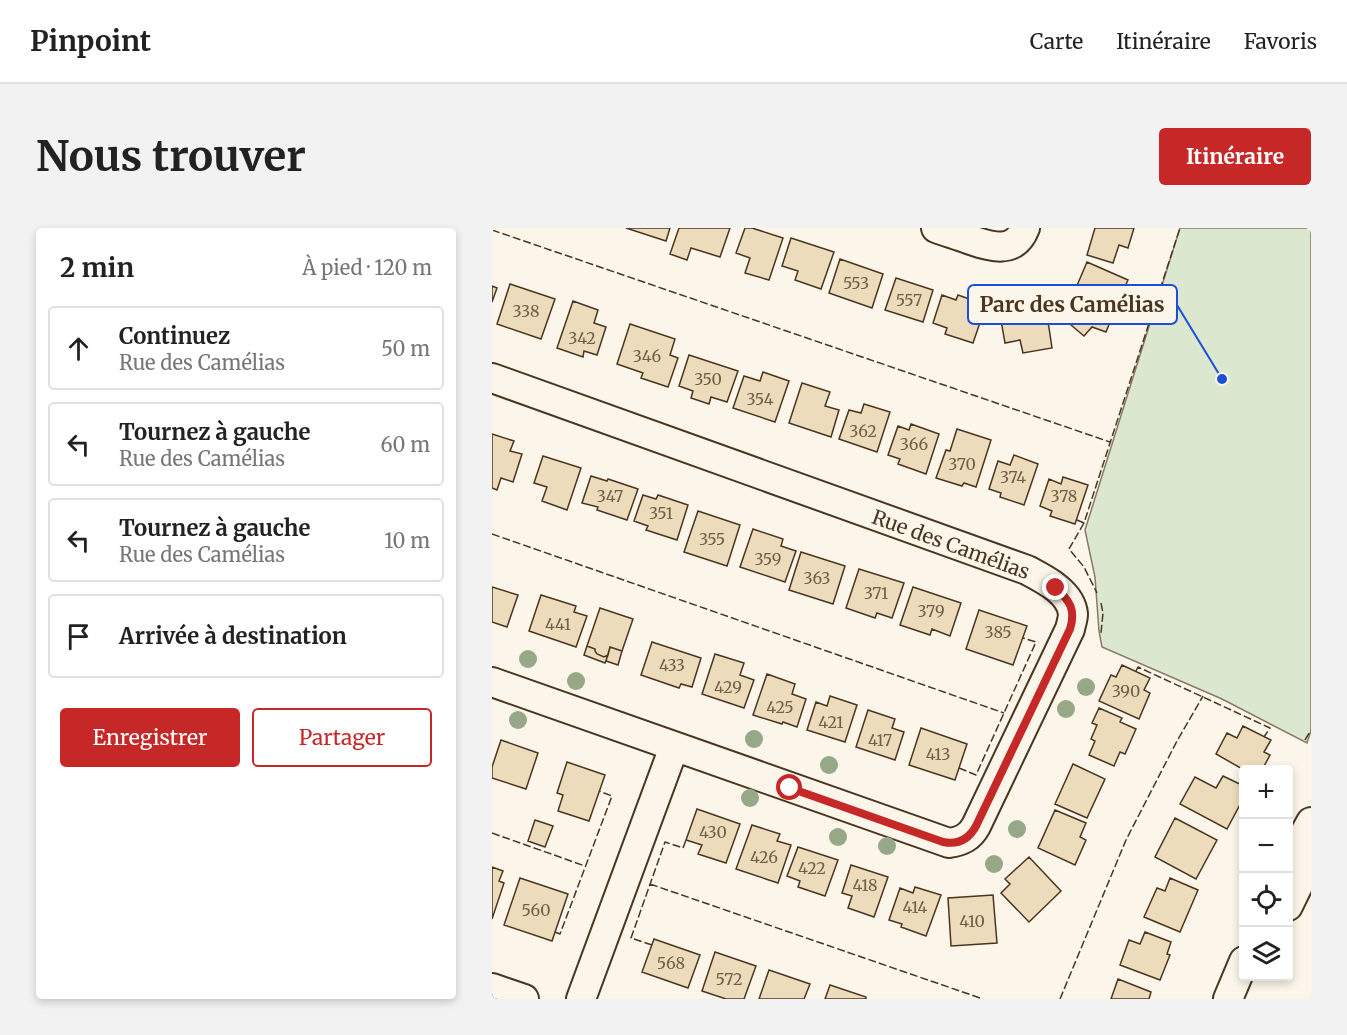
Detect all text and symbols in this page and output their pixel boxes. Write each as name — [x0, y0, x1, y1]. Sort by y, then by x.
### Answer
text: Pinpoint — [30, 23, 151, 59]
text: Carte — [1030, 28, 1083, 55]
text: Itinéraire — [1116, 28, 1211, 55]
text: Favoris — [1244, 28, 1317, 55]
button: Itinéraire — [1159, 128, 1311, 185]
text: Nous trouver — [36, 130, 306, 182]
text: 2 min — [60, 251, 134, 284]
text: À pied · 120 m — [302, 255, 432, 280]
house number: 553 — [843, 273, 869, 293]
callout: Parc des Camélias — [968, 285, 1177, 324]
house number: 557 — [896, 290, 922, 310]
text: Parc des Camélias — [979, 291, 1165, 318]
house number: 338 — [513, 301, 539, 321]
text: Continuez — [119, 322, 230, 350]
house number: 342 — [568, 328, 596, 348]
icon: ahead — [62, 332, 95, 365]
text: 50 m — [381, 336, 430, 361]
house number: 346 — [633, 346, 661, 366]
text: Rue des Camélias — [119, 350, 285, 375]
house number: 350 — [694, 369, 722, 389]
house number: 354 — [746, 389, 774, 409]
text: Tournez à gauche — [119, 418, 310, 446]
house number: 362 — [849, 421, 877, 441]
icon: left — [62, 428, 95, 461]
text: 60 m — [380, 432, 430, 457]
house number: 366 — [900, 434, 928, 454]
text: Rue des Camélias — [119, 446, 285, 471]
house number: 370 — [948, 454, 976, 474]
house number: 374 — [1000, 467, 1026, 487]
house number: 347 — [597, 486, 623, 506]
house number: 378 — [1051, 486, 1077, 506]
house number: 351 — [649, 503, 673, 523]
street label: Rue des Camélias — [869, 504, 1033, 584]
text: Tournez à gauche — [119, 514, 310, 542]
icon: left — [62, 524, 95, 557]
text: 10 m — [384, 528, 430, 553]
house number: 355 — [699, 529, 725, 549]
text: Rue des Camélias — [119, 542, 285, 567]
house number: 359 — [755, 549, 781, 569]
house number: 363 — [804, 568, 830, 588]
route end — [1042, 574, 1068, 600]
house number: 371 — [864, 583, 888, 603]
house number: 379 — [917, 601, 945, 621]
house number: 441 — [545, 614, 571, 634]
icon: arrive — [62, 620, 95, 653]
text: Arrivée à destination — [119, 622, 347, 650]
house number: 385 — [984, 622, 1012, 642]
house number: 433 — [659, 655, 685, 675]
house number: 429 — [714, 677, 742, 697]
house number: 390 — [1112, 681, 1140, 701]
house number: 425 — [766, 697, 794, 717]
button: Enregistrer — [60, 708, 240, 767]
button: Partager — [252, 708, 432, 767]
house number: 421 — [818, 712, 844, 732]
house number: 417 — [868, 730, 892, 750]
house number: 413 — [926, 744, 950, 764]
map controls — [1239, 765, 1293, 981]
button: + — [1239, 765, 1293, 819]
route start — [776, 774, 802, 800]
button: − — [1239, 819, 1293, 873]
house number: 430 — [699, 822, 727, 842]
house number: 426 — [750, 847, 778, 867]
house number: 422 — [798, 858, 826, 878]
button: locate — [1239, 873, 1293, 927]
house number: 418 — [853, 875, 877, 895]
house number: 414 — [903, 897, 928, 917]
house number: 560 — [521, 900, 551, 920]
house number: 410 — [959, 911, 985, 931]
button: layers — [1239, 927, 1293, 981]
house number: 568 — [657, 953, 685, 973]
house number: 572 — [715, 969, 743, 989]

